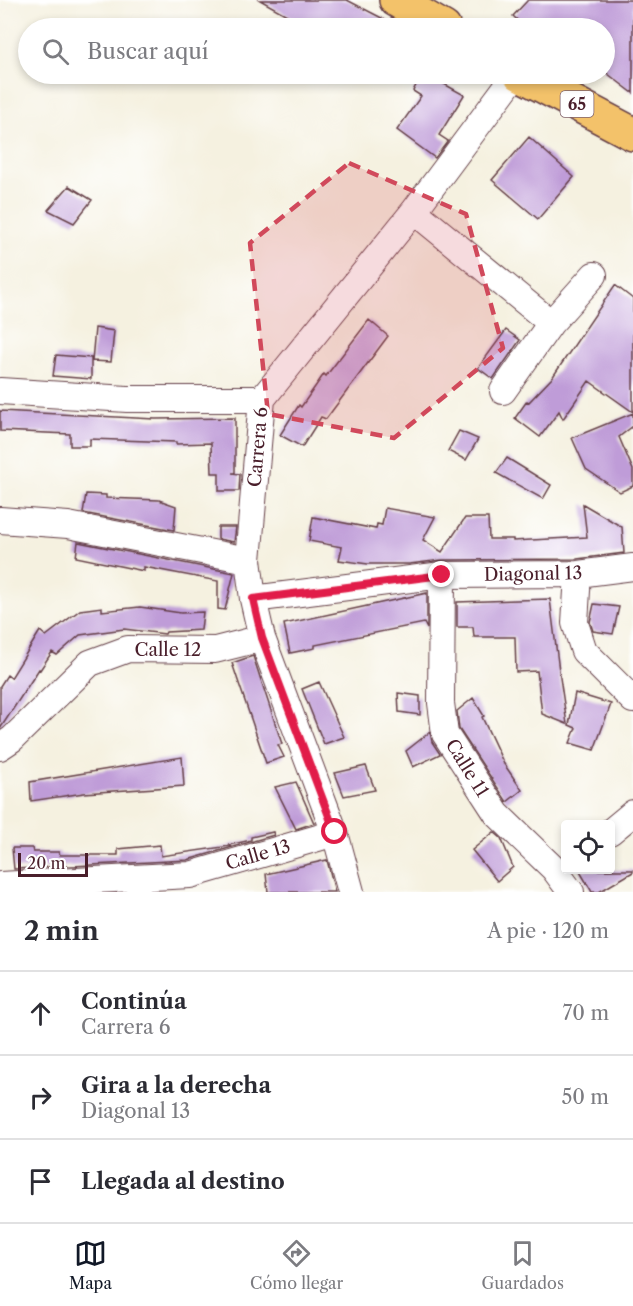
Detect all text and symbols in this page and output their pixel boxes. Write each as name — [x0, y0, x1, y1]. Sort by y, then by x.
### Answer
search box — [18, 18, 615, 84]
icon: search — [39, 35, 72, 68]
text: Buscar aquí — [87, 38, 209, 65]
road number: 65 — [560, 91, 594, 117]
street label: Carrera 6 — [244, 406, 272, 488]
route end — [428, 561, 454, 587]
street label: Diagonal 13 — [484, 562, 582, 586]
street label: Calle 12 — [135, 639, 201, 661]
street label: Calle 11 — [441, 735, 494, 801]
route start — [321, 818, 347, 844]
map controls — [561, 820, 615, 874]
button: locate — [561, 820, 615, 874]
street label: Calle 13 — [223, 835, 293, 875]
scale bar — [18, 850, 88, 878]
text: 20 m — [27, 853, 66, 873]
text: 2 min — [24, 915, 99, 947]
text: A pie · 120 m — [487, 919, 609, 943]
text: Continúa — [81, 988, 187, 1015]
icon: ahead — [24, 997, 57, 1030]
text: 70 m — [563, 1001, 609, 1025]
text: Carrera 6 — [81, 1015, 170, 1039]
text: Gira a la derecha — [81, 1072, 271, 1099]
icon: right — [24, 1081, 57, 1114]
text: 50 m — [562, 1085, 609, 1109]
text: Diagonal 13 — [81, 1099, 190, 1123]
icon: arrive — [24, 1165, 57, 1198]
text: Llegada al destino — [81, 1168, 285, 1195]
tab: Mapa — [69, 1237, 112, 1293]
tab: Cómo llegar — [250, 1237, 343, 1293]
tab: Guardados — [481, 1237, 564, 1293]

